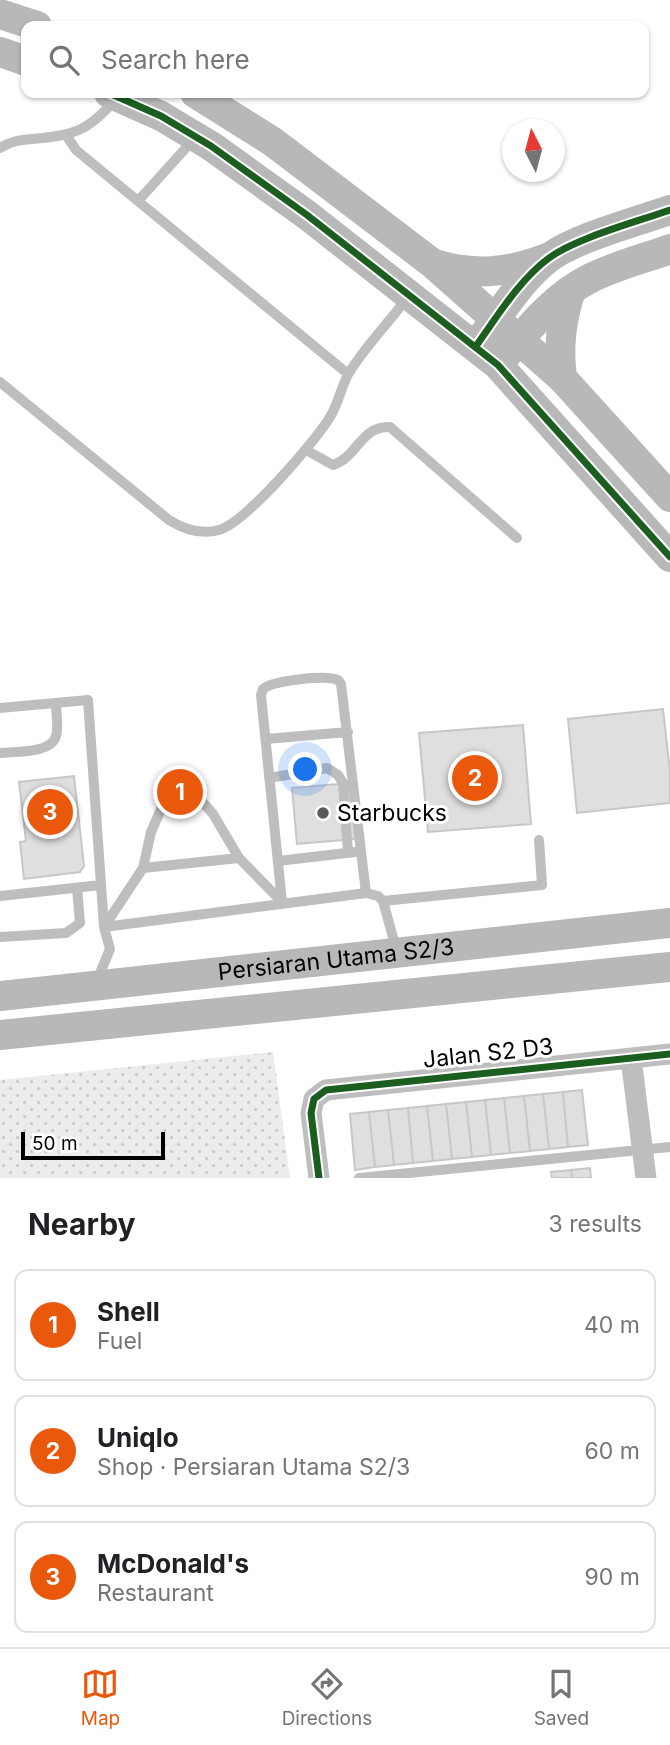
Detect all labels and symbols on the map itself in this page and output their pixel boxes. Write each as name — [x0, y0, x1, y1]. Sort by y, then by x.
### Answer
north arrow — [502, 119, 565, 182]
your location — [288, 752, 322, 786]
pin: 2 — [452, 752, 498, 804]
pin: 1 — [157, 766, 203, 818]
pin: 3 — [27, 786, 73, 838]
place label: Starbucks — [337, 799, 447, 827]
marker: Starbucks — [315, 805, 331, 821]
street label: Persiaran Utama S2/3 — [216, 933, 456, 986]
street label: Jalan S2 D3 — [422, 1032, 554, 1074]
scale bar — [21, 1129, 164, 1161]

